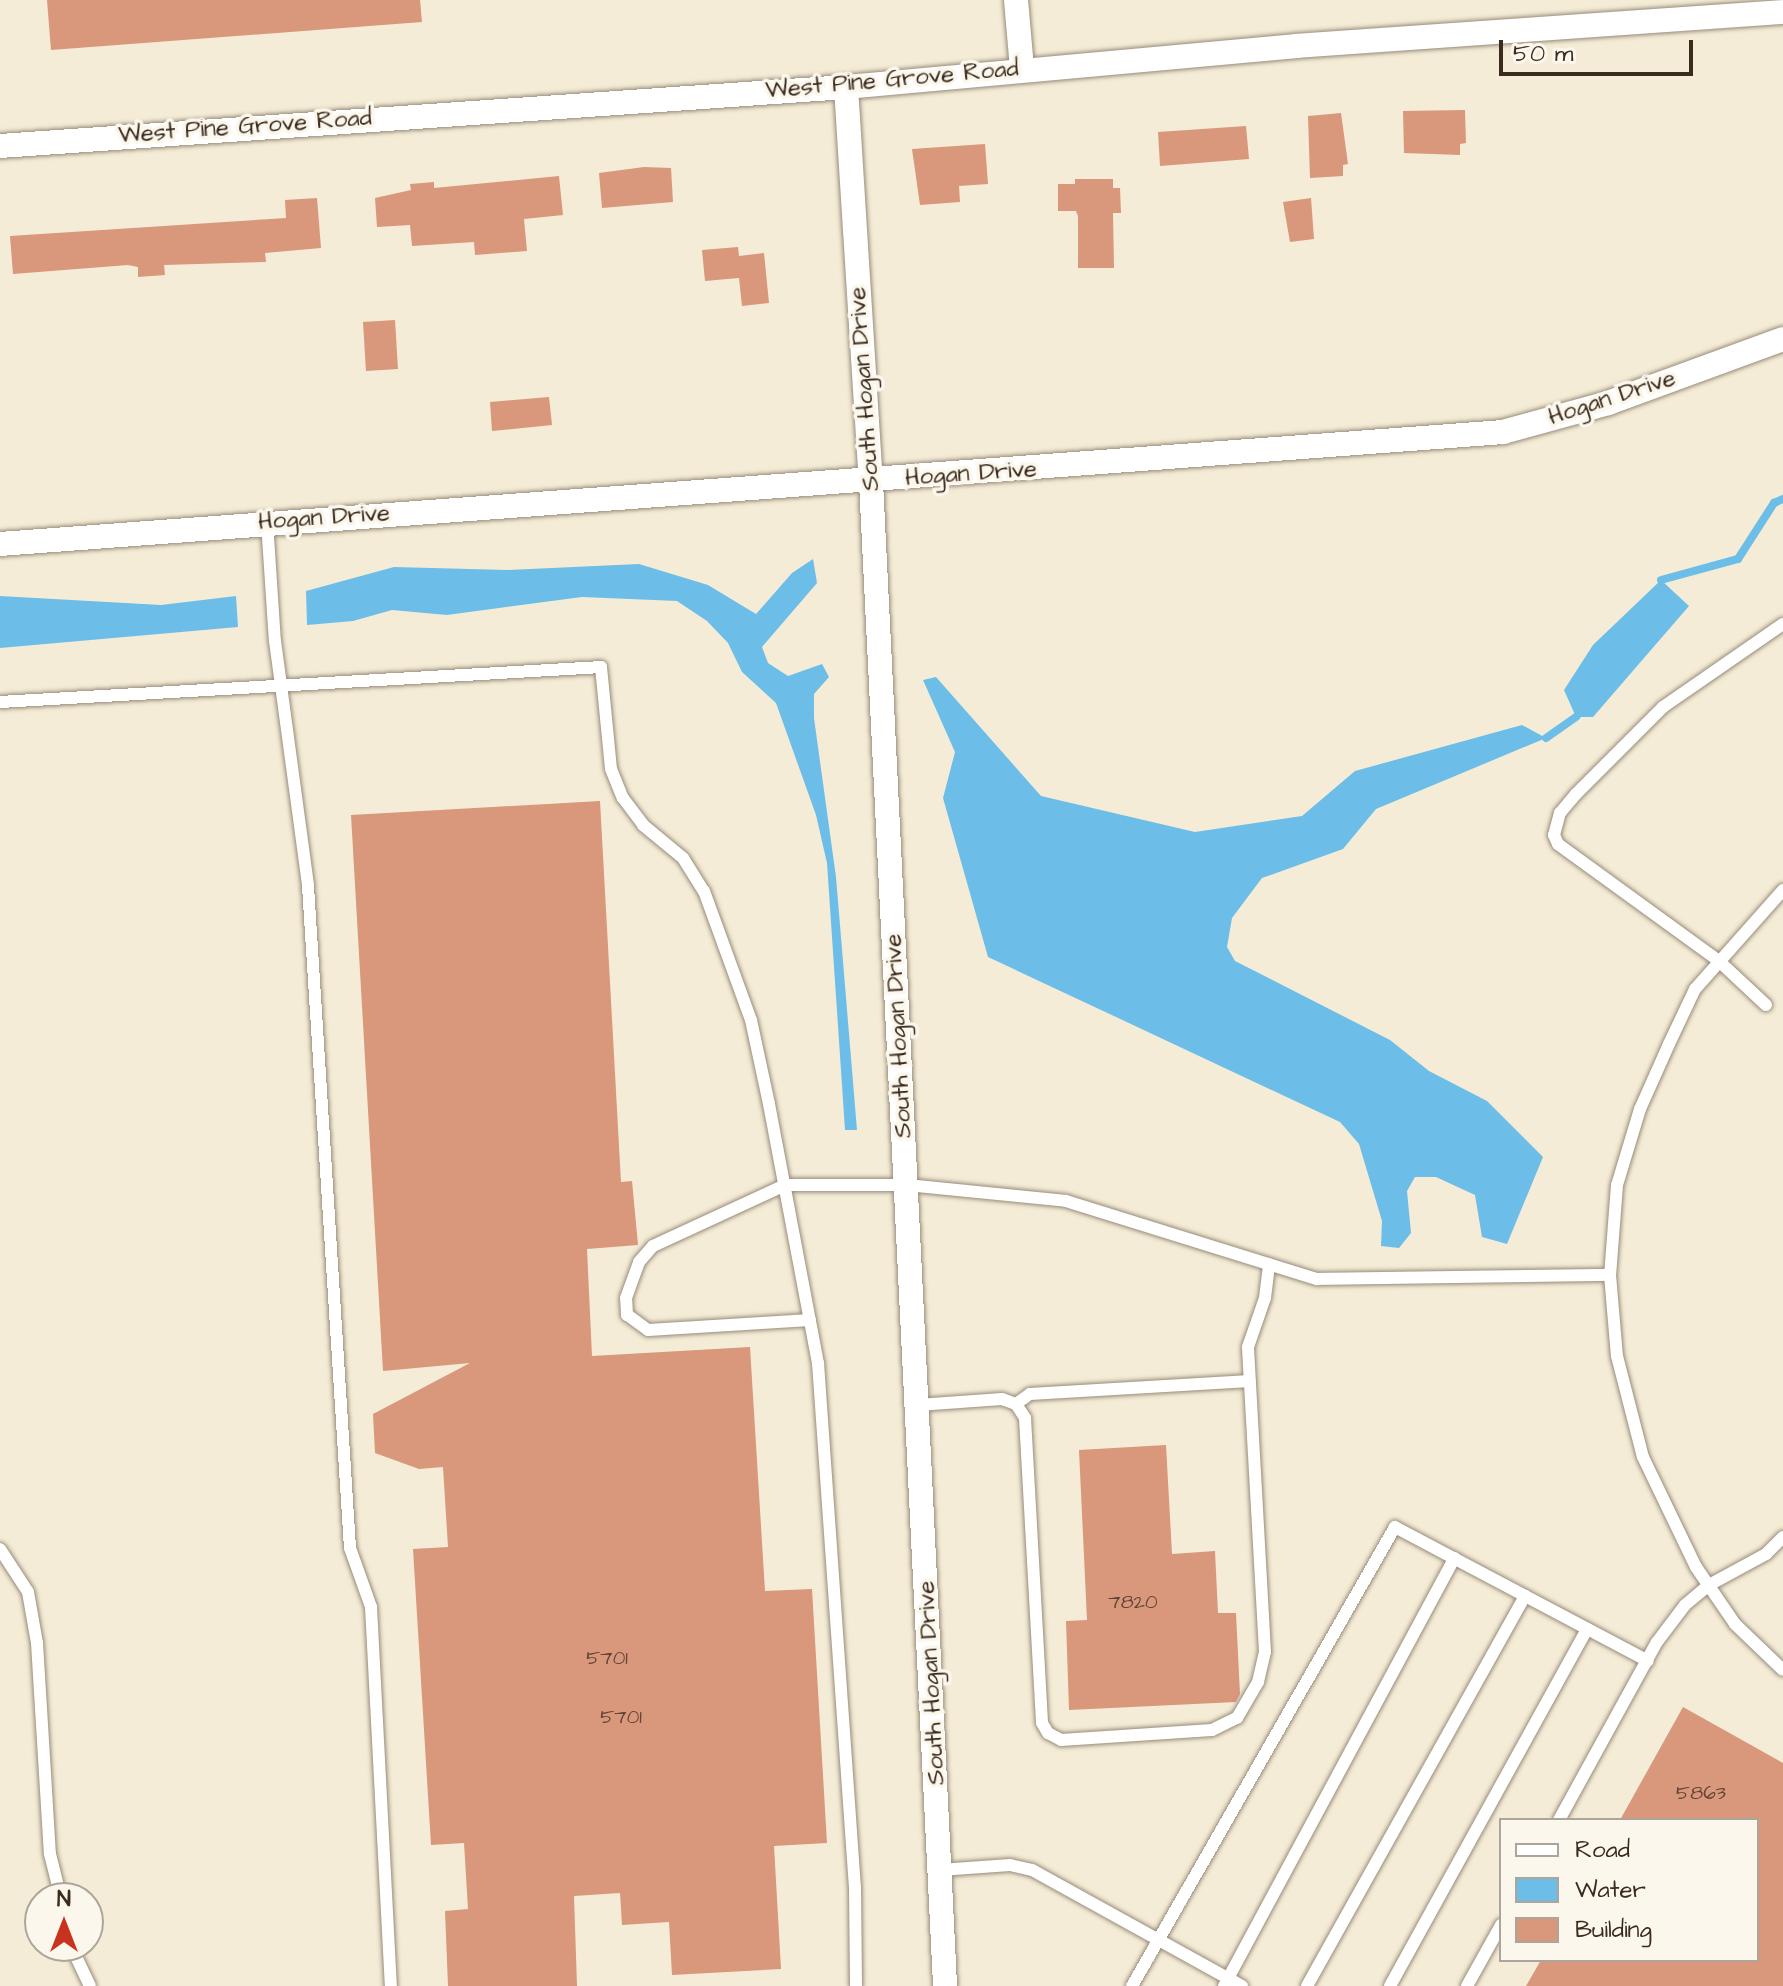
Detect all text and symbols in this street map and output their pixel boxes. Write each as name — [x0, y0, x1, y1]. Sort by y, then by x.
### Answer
scale bar — [1503, 24, 1697, 74]
text: 50 m — [1513, 37, 1573, 71]
street label: West Pine Grove Road — [764, 55, 1020, 105]
street label: West Pine Grove Road — [117, 104, 373, 150]
street label: South Hogan Drive — [844, 286, 886, 492]
street label: Hogan Drive — [1545, 364, 1679, 432]
street label: Hogan Drive — [904, 455, 1038, 493]
street label: Hogan Drive — [257, 499, 391, 537]
street label: South Hogan Drive — [879, 933, 919, 1139]
street label: South Hogan Drive — [912, 1580, 952, 1786]
house number: 7820 — [1108, 1590, 1158, 1614]
house number: 5701 — [586, 1646, 628, 1670]
house number: 5701 — [600, 1705, 642, 1729]
house number: 5863 — [1676, 1781, 1726, 1805]
legend — [1499, 1818, 1759, 1962]
text: Road — [1575, 1833, 1630, 1867]
text: Water — [1575, 1873, 1646, 1907]
north arrow — [24, 1882, 104, 1962]
text: N — [57, 1884, 71, 1915]
text: Building — [1575, 1913, 1652, 1947]

